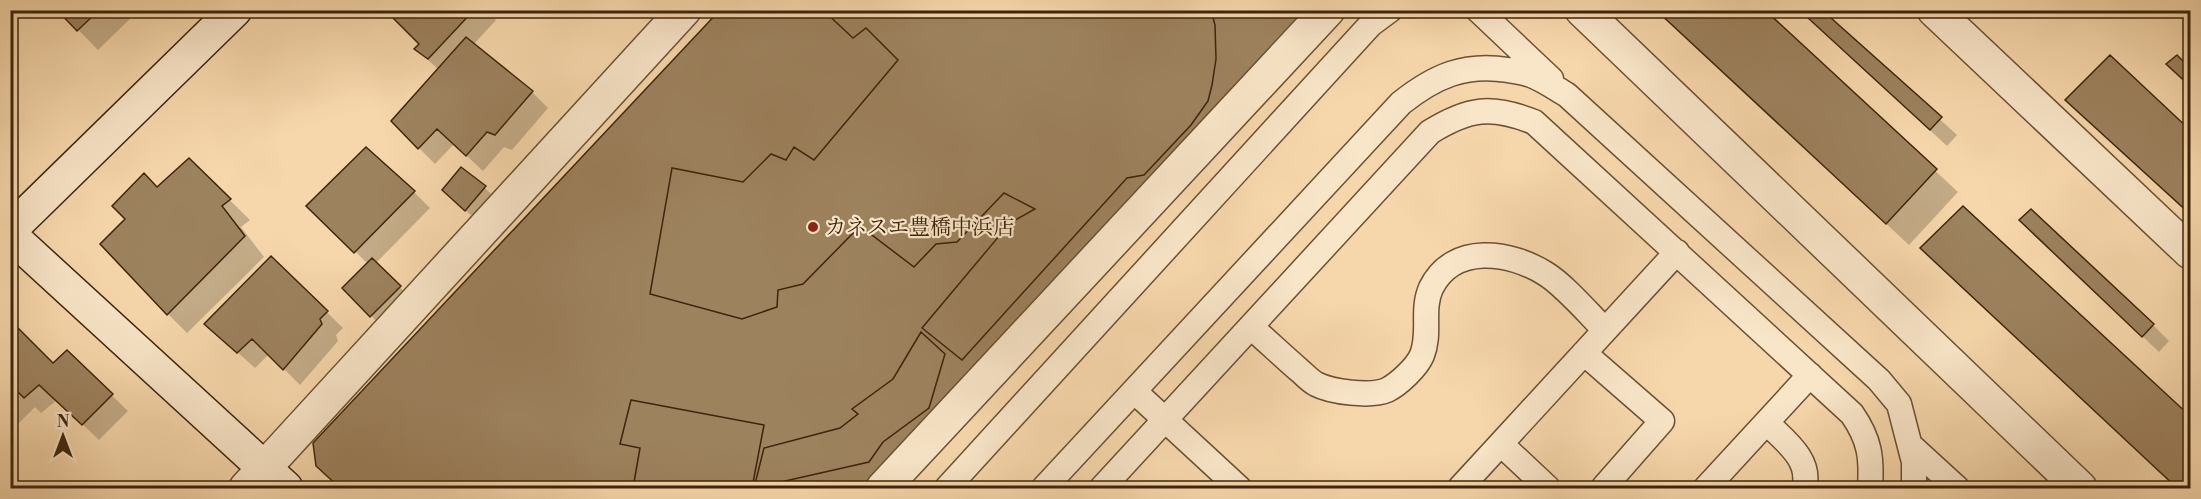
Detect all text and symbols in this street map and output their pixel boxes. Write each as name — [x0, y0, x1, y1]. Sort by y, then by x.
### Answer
place label: カネスエ豊橋中浜店 — [825, 215, 1014, 241]
marker: カネスエ豊橋中浜店 — [806, 220, 820, 234]
north arrow — [33, 406, 93, 466]
text: N — [57, 412, 70, 432]

